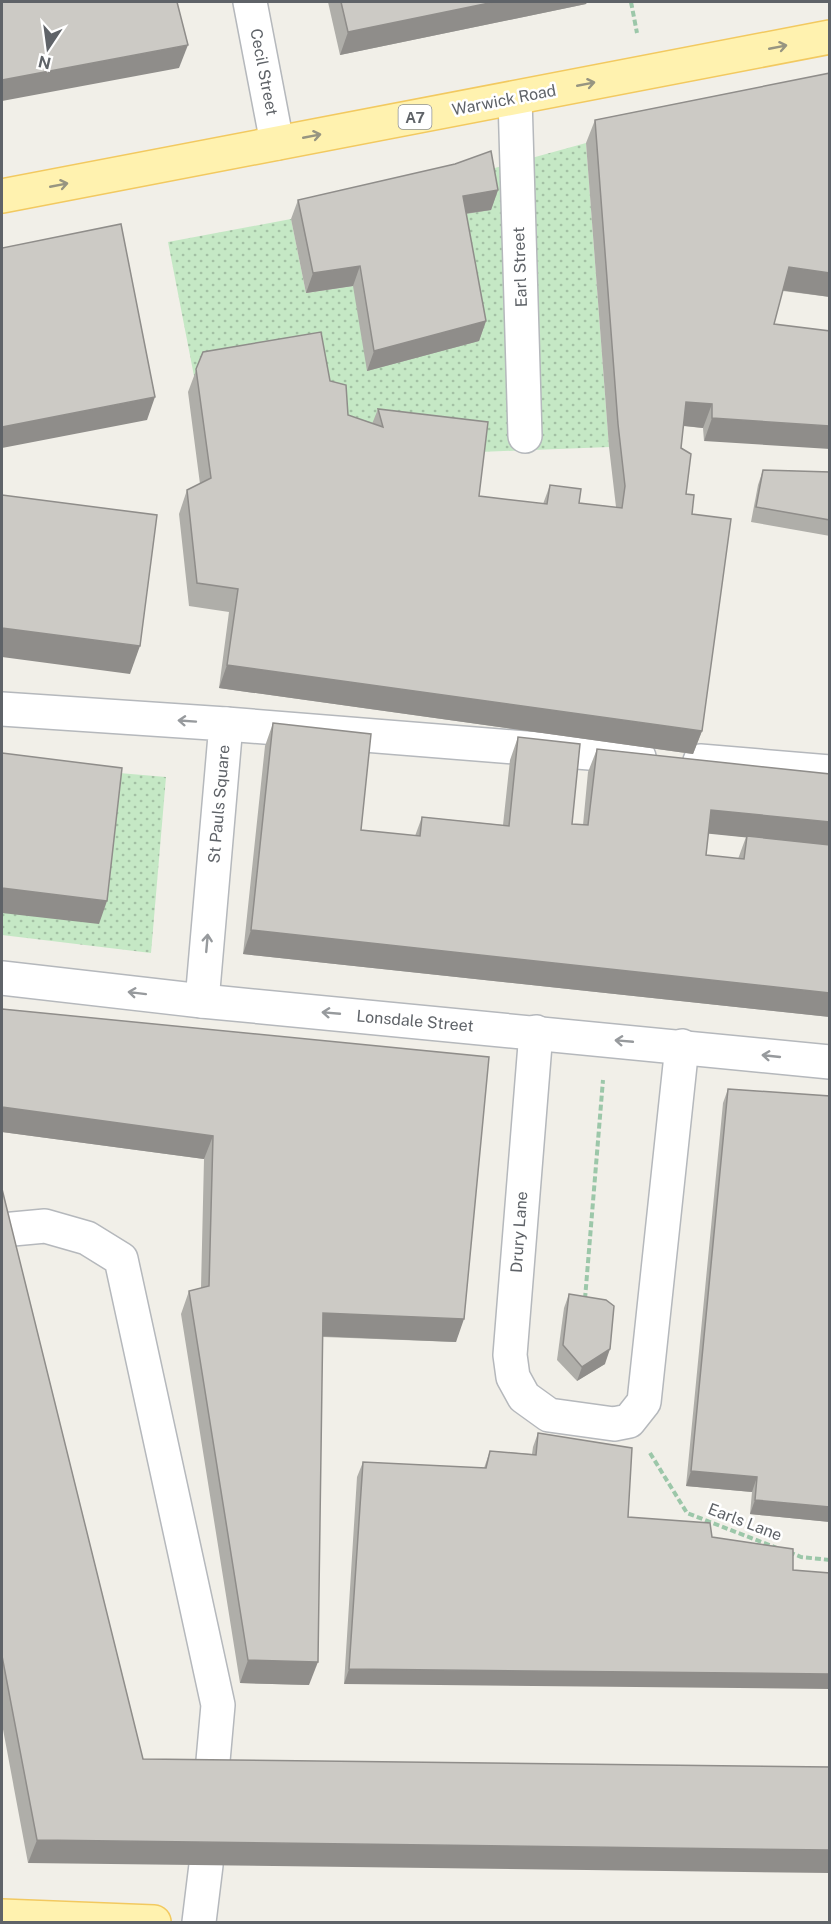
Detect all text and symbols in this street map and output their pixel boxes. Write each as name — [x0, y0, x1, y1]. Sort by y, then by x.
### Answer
north arrow — [18, 18, 78, 78]
street label: Cecil Street — [246, 27, 282, 117]
one-way arrow — [768, 41, 787, 52]
text: N — [37, 51, 53, 73]
one-way arrow — [576, 78, 596, 89]
street label: Warwick Road — [450, 81, 558, 119]
road number: A7 — [398, 105, 432, 129]
one-way arrow — [302, 130, 322, 141]
one-way arrow — [49, 179, 68, 190]
street label: Earl Street — [509, 226, 531, 308]
one-way arrow — [177, 716, 197, 727]
street label: St Pauls Square — [204, 744, 234, 864]
one-way arrow — [202, 933, 213, 953]
one-way arrow — [128, 987, 148, 998]
street label: Lonsdale Street — [356, 1006, 474, 1036]
one-way arrow — [322, 1007, 342, 1018]
one-way arrow — [615, 1036, 635, 1047]
one-way arrow — [762, 1050, 782, 1061]
street label: Drury Lane — [507, 1191, 531, 1273]
street label: Earls Lane — [705, 1499, 785, 1545]

